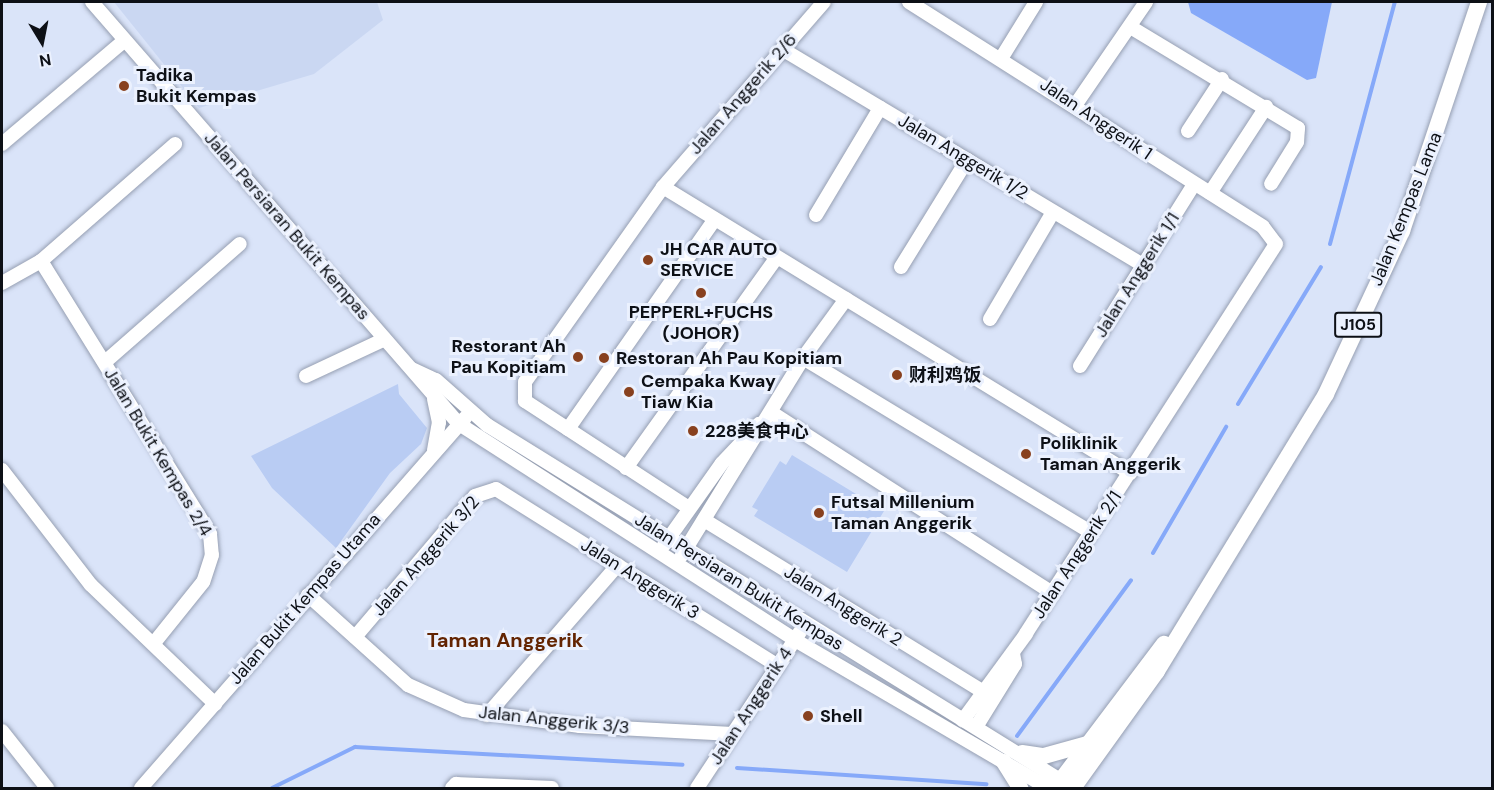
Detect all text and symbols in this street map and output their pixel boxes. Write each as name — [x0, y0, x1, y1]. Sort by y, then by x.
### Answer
north arrow — [12, 12, 72, 72]
street label: Jalan Anggerik 2/6 — [685, 29, 801, 159]
text: N — [38, 49, 53, 72]
place label: Tadika Bukit Kempas — [136, 65, 257, 107]
street label: Jalan Anggerik 1 — [1036, 74, 1156, 164]
marker: Tadika Bukit Kempas — [117, 79, 131, 93]
street label: Jalan Anggerik 1/2 — [894, 110, 1032, 204]
street label: Jalan Persiaran Bukit Kempas — [199, 128, 375, 324]
street label: Jalan Kempas Lama — [1365, 129, 1447, 289]
street label: Jalan Anggerik 1/1 — [1090, 209, 1184, 341]
place label: JH CAR AUTO SERVICE — [660, 239, 777, 282]
marker: JH CAR AUTO SERVICE — [641, 253, 655, 267]
marker: PEPPERL+FUCHS (JOHOR) — [694, 286, 708, 300]
place label: PEPPERL+FUCHS (JOHOR) — [629, 302, 773, 344]
road number: J105 — [1334, 312, 1382, 338]
place label: Restorant Ah Pau Kopitiam — [451, 336, 566, 378]
place label: Restoran Ah Pau Kopitiam — [616, 347, 842, 369]
marker: Restorant Ah Pau Kopitiam — [571, 350, 585, 364]
marker: Restoran Ah Pau Kopitiam — [597, 351, 611, 365]
street label: Jalan Bukit Kempas 2/4 — [99, 364, 217, 540]
place label: 财利鸡饭 — [909, 364, 981, 386]
marker: 财利鸡饭 — [890, 368, 904, 382]
place label: Cempaka Kway Tiaw Kia — [641, 371, 776, 413]
marker: Cempaka Kway Tiaw Kia — [622, 385, 636, 399]
place label: 228美食中心 — [705, 420, 809, 442]
marker: 228美食中心 — [686, 424, 700, 438]
place label: Poliklinik Taman Anggerik — [1040, 433, 1181, 476]
marker: Poliklinik Taman Anggerik — [1017, 445, 1035, 463]
street label: Jalan Anggerik 2/1 — [1028, 487, 1126, 623]
street label: Jalan Anggerik 3/2 — [368, 492, 484, 620]
place label: Futsal Millenium Taman Anggerik — [831, 492, 974, 534]
marker: Futsal Millenium Taman Anggerik — [812, 506, 826, 520]
street label: Jalan Bukit Kempas Utama — [225, 509, 385, 689]
street label: Jalan Persiaran Bukit Kempas — [631, 509, 847, 655]
street label: Jalan Anggerik 3 — [577, 534, 703, 624]
street label: Jalan Anggerik 2 — [780, 561, 906, 651]
district label: Taman Anggerik — [427, 628, 583, 652]
street label: Jalan Anggerik 4 — [705, 643, 797, 769]
street label: Jalan Anggerik 3/3 — [477, 701, 631, 739]
place label: Shell — [820, 705, 862, 727]
marker: Shell — [801, 709, 815, 723]

